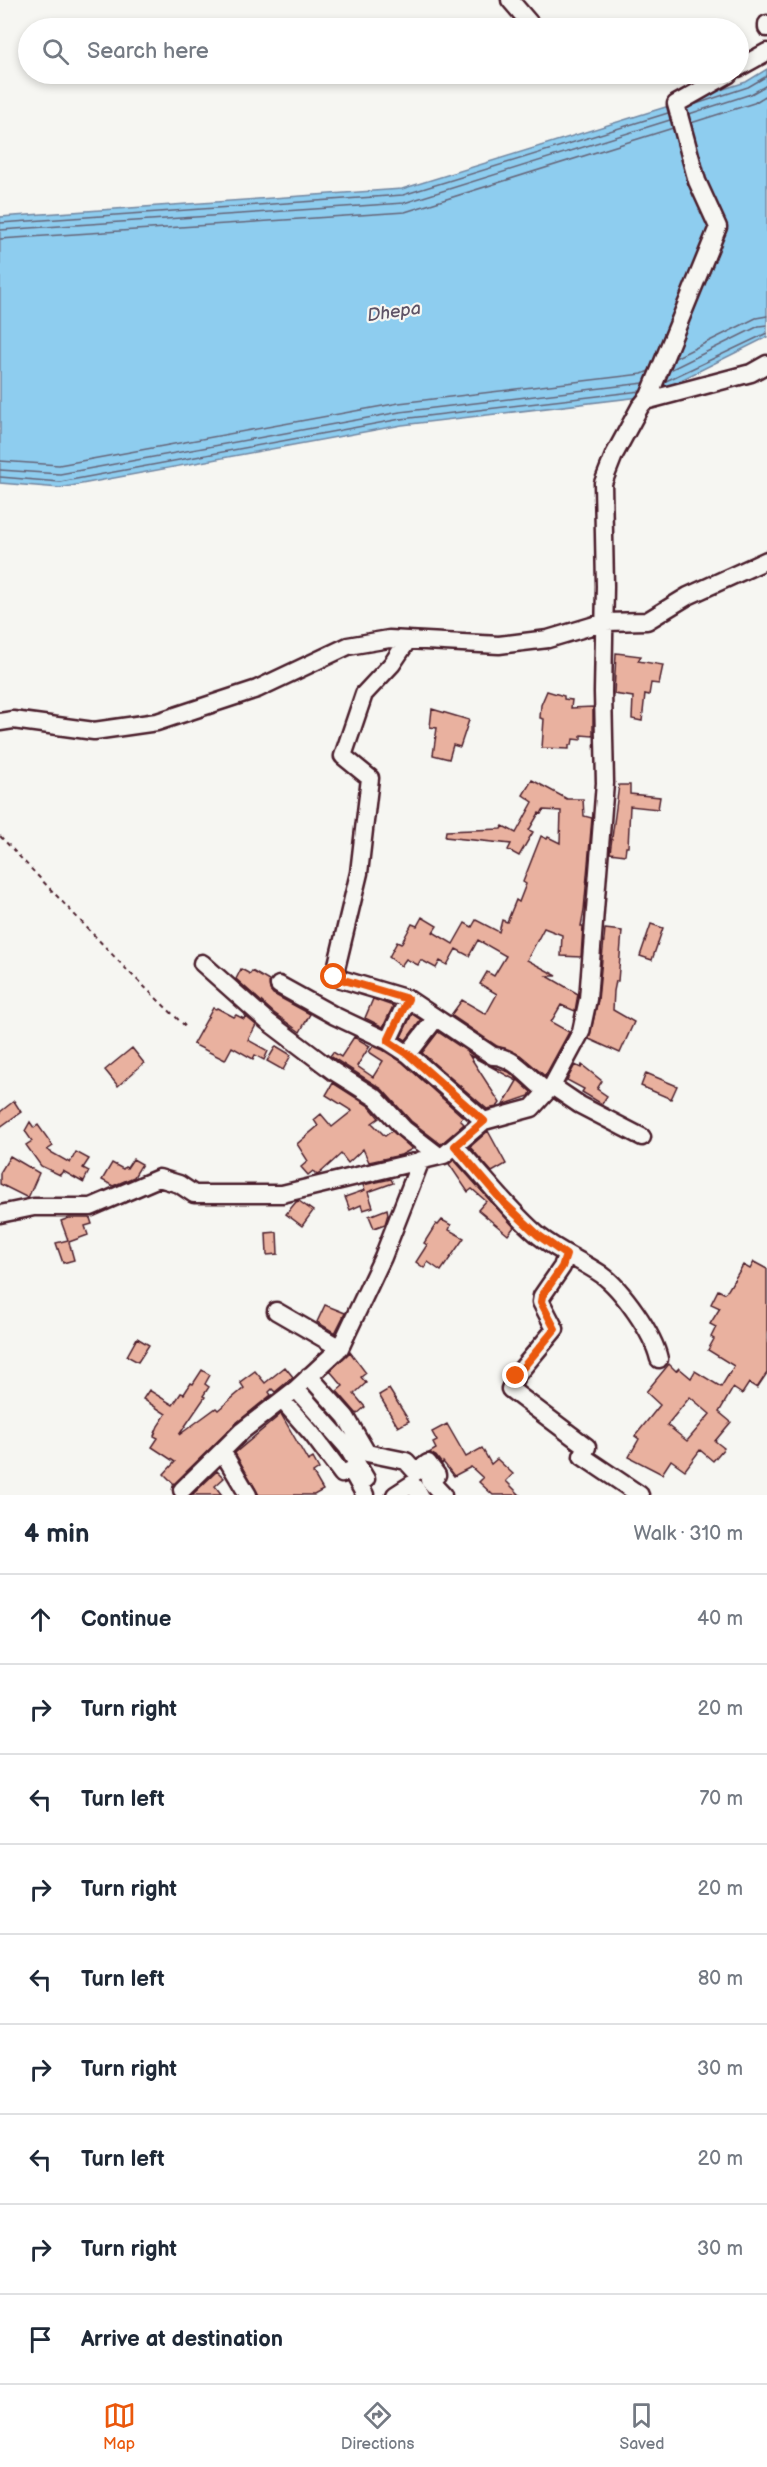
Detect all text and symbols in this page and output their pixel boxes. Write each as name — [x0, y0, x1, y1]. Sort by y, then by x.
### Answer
search box — [18, 18, 749, 84]
icon: search — [39, 35, 72, 68]
text: Search here — [87, 38, 209, 65]
water label: Dhepa — [366, 298, 422, 326]
route start — [320, 963, 346, 989]
route end — [502, 1362, 528, 1388]
text: 4 min — [24, 1519, 89, 1550]
text: Walk · 310 m — [634, 1522, 743, 1546]
icon: ahead — [24, 1603, 57, 1636]
text: Continue — [81, 1606, 171, 1633]
text: 40 m — [697, 1607, 743, 1631]
icon: right — [24, 1693, 57, 1726]
text: Turn right — [81, 1696, 177, 1723]
text: 20 m — [698, 1697, 743, 1721]
icon: left — [24, 1783, 57, 1816]
text: Turn left — [81, 1786, 165, 1813]
text: 70 m — [699, 1787, 743, 1811]
icon: right — [24, 1873, 57, 1906]
text: Turn right — [81, 1876, 177, 1903]
text: 20 m — [698, 1877, 743, 1901]
icon: left — [24, 1963, 57, 1996]
text: Turn left — [81, 1966, 165, 1993]
text: 80 m — [698, 1967, 743, 1991]
icon: right — [24, 2053, 57, 2086]
text: Turn right — [81, 2056, 177, 2083]
text: 30 m — [697, 2057, 743, 2081]
icon: left — [24, 2143, 57, 2176]
text: Turn left — [81, 2146, 165, 2173]
text: 20 m — [698, 2147, 743, 2171]
icon: right — [24, 2233, 57, 2266]
text: Turn right — [81, 2236, 177, 2263]
text: 30 m — [697, 2237, 743, 2261]
icon: arrive — [24, 2323, 57, 2356]
text: Arrive at destination — [81, 2326, 283, 2353]
tab: Map — [103, 2399, 136, 2454]
tab: Directions — [341, 2399, 414, 2454]
tab: Saved — [619, 2399, 664, 2454]

